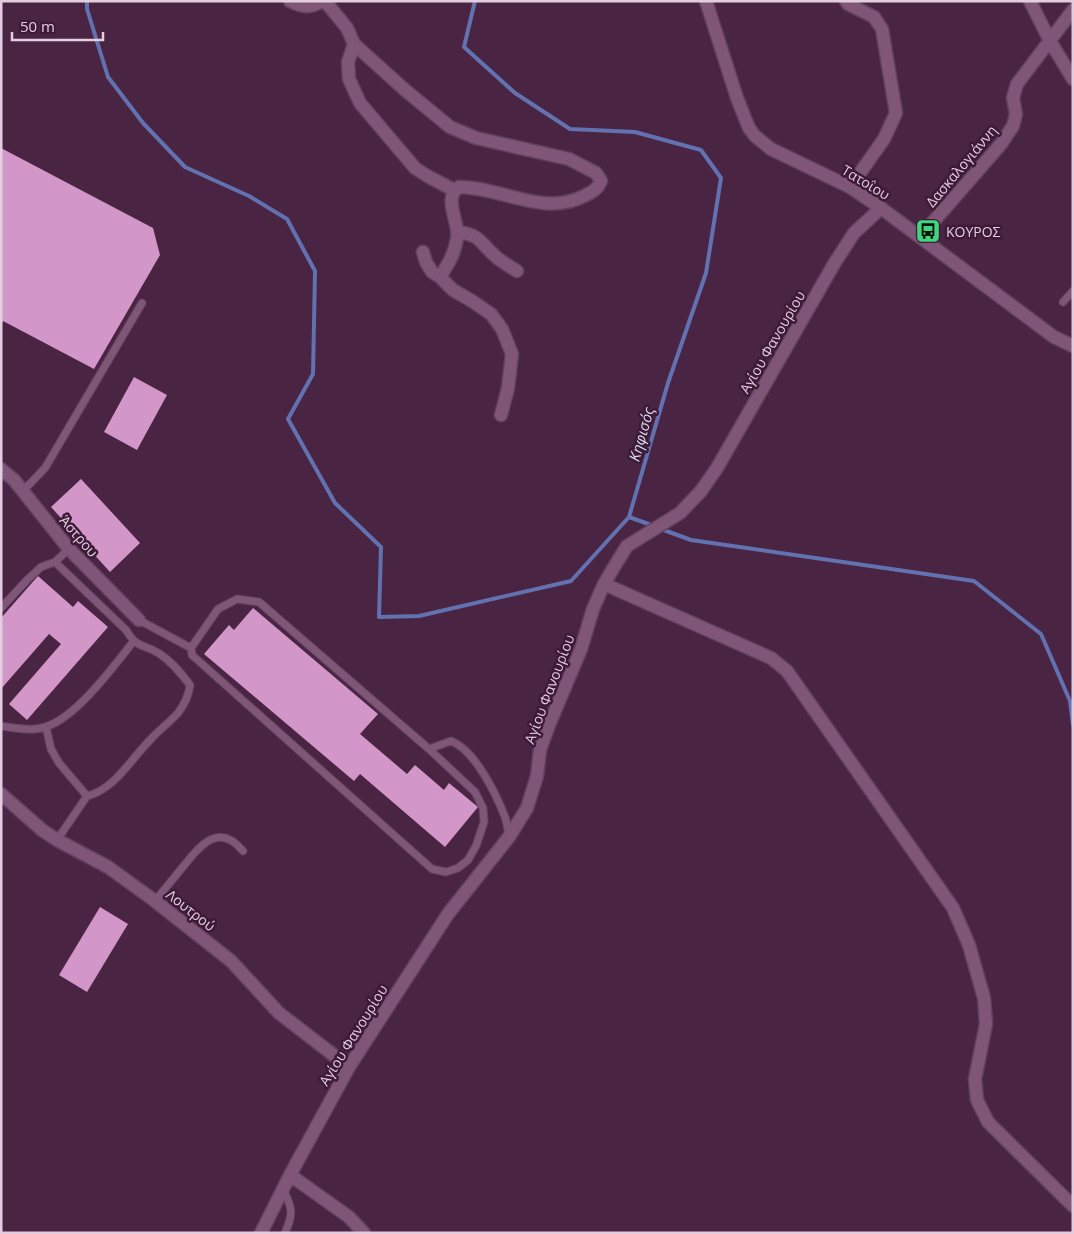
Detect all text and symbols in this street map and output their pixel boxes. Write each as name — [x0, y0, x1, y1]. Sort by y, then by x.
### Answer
scale bar — [12, 10, 104, 42]
text: 50 m — [20, 16, 55, 36]
street label: Δασκαλογιάννη — [921, 121, 1001, 211]
street label: Τατοΐου — [838, 160, 894, 204]
bus stop icon: ΚΟΥΡΟΣ — [915, 218, 941, 244]
place label: ΚΟΥΡΟΣ — [946, 222, 1001, 241]
street label: Αγίου Φανουρίου — [735, 287, 809, 397]
water label: Κηφισός — [624, 404, 658, 464]
street label: Άστρου — [56, 511, 102, 561]
street label: Αγίου Φανουρίου — [519, 632, 579, 746]
street label: Λουτρού — [163, 885, 219, 935]
street label: Αγίου Φανουρίου — [314, 981, 392, 1089]

